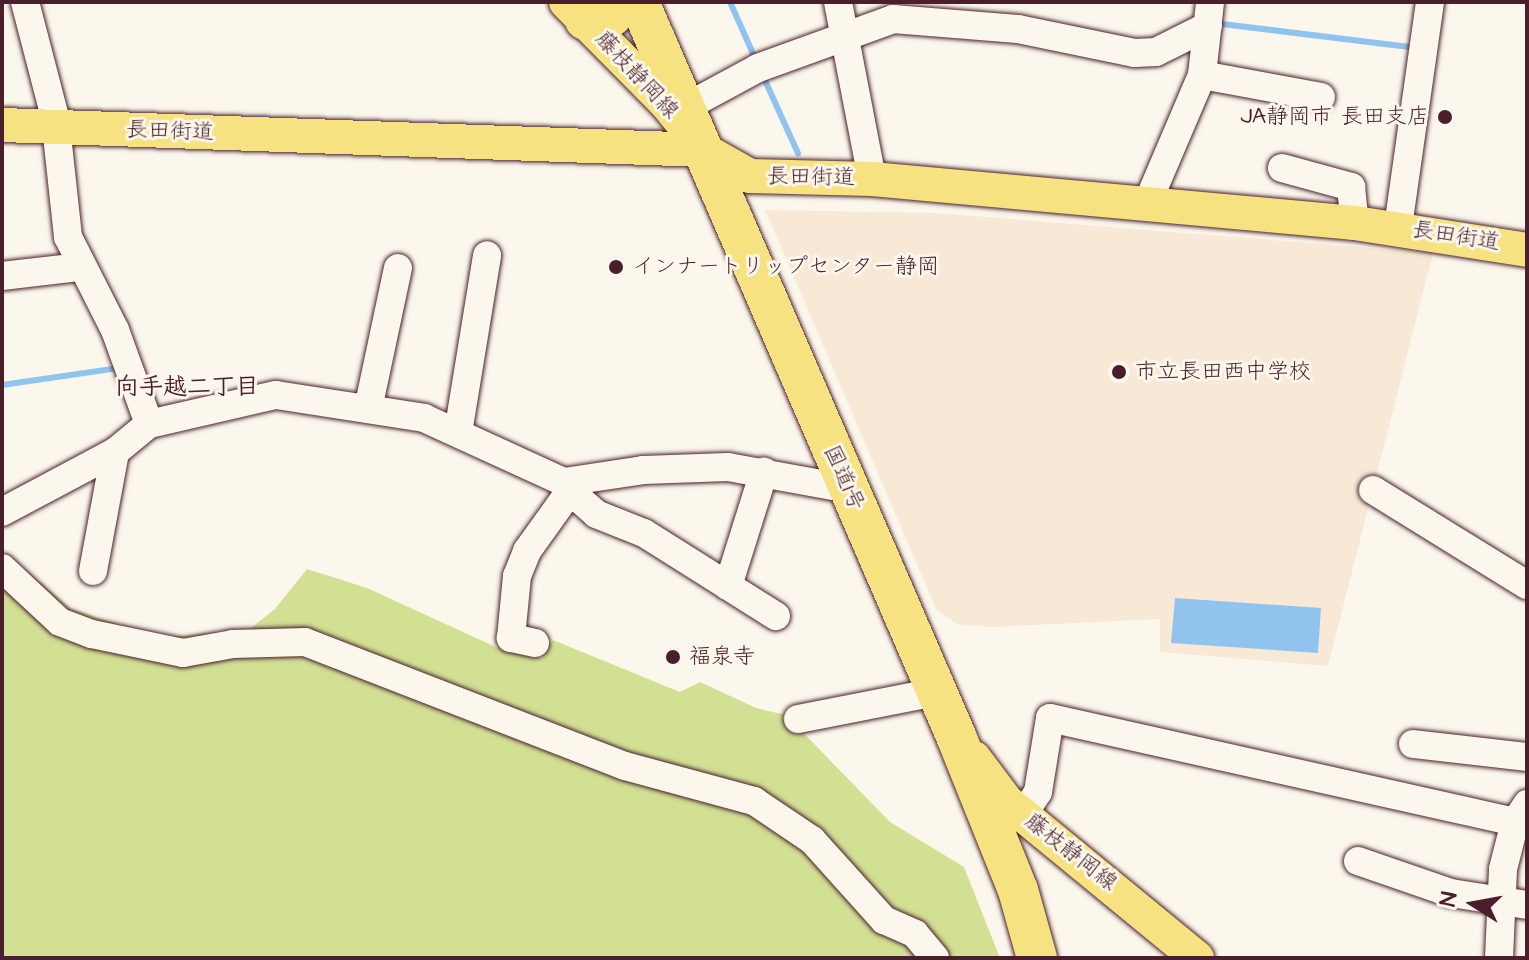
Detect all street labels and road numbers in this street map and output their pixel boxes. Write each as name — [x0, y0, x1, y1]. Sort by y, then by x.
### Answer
street label: 藤枝静岡線 — [590, 26, 684, 124]
street label: 長田街道 — [126, 116, 214, 146]
street label: 長田街道 — [767, 163, 855, 191]
street label: 長田街道 — [1410, 216, 1502, 256]
street label: 国道1号 — [818, 441, 870, 515]
street label: 藤枝静岡線 — [1020, 808, 1122, 896]

